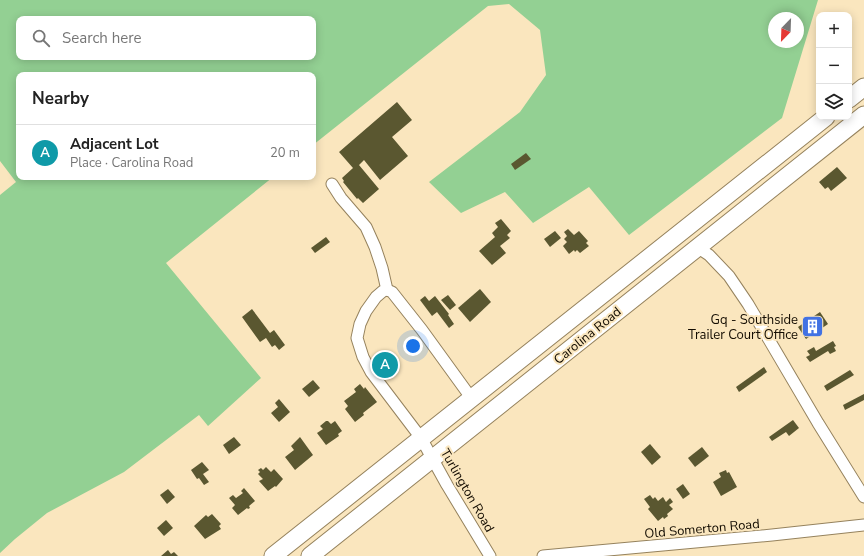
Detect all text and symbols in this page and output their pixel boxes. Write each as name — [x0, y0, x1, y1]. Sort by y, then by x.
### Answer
north arrow — [768, 12, 804, 48]
map controls — [816, 12, 852, 120]
button: + — [816, 12, 852, 48]
search box — [16, 16, 316, 60]
icon: search — [30, 27, 52, 49]
text: Search here — [62, 28, 142, 48]
button: − — [816, 48, 852, 84]
button: layers — [816, 84, 852, 120]
text: Nearby — [32, 87, 89, 110]
text: Adjacent Lot — [70, 134, 159, 154]
text: A — [40, 144, 50, 162]
text: 20 m — [270, 144, 300, 162]
text: Place · Carolina Road — [70, 154, 193, 172]
street label: Carolina Road — [550, 303, 625, 369]
place label: Gq - Southside Trailer Court Office — [688, 311, 798, 344]
building icon: Gq - Southside Trailer Court Office — [800, 313, 826, 339]
your location — [403, 336, 423, 356]
pin: A — [372, 350, 398, 380]
street label: Turlington Road — [436, 446, 498, 535]
street label: Old Somerton Road — [644, 515, 760, 543]

